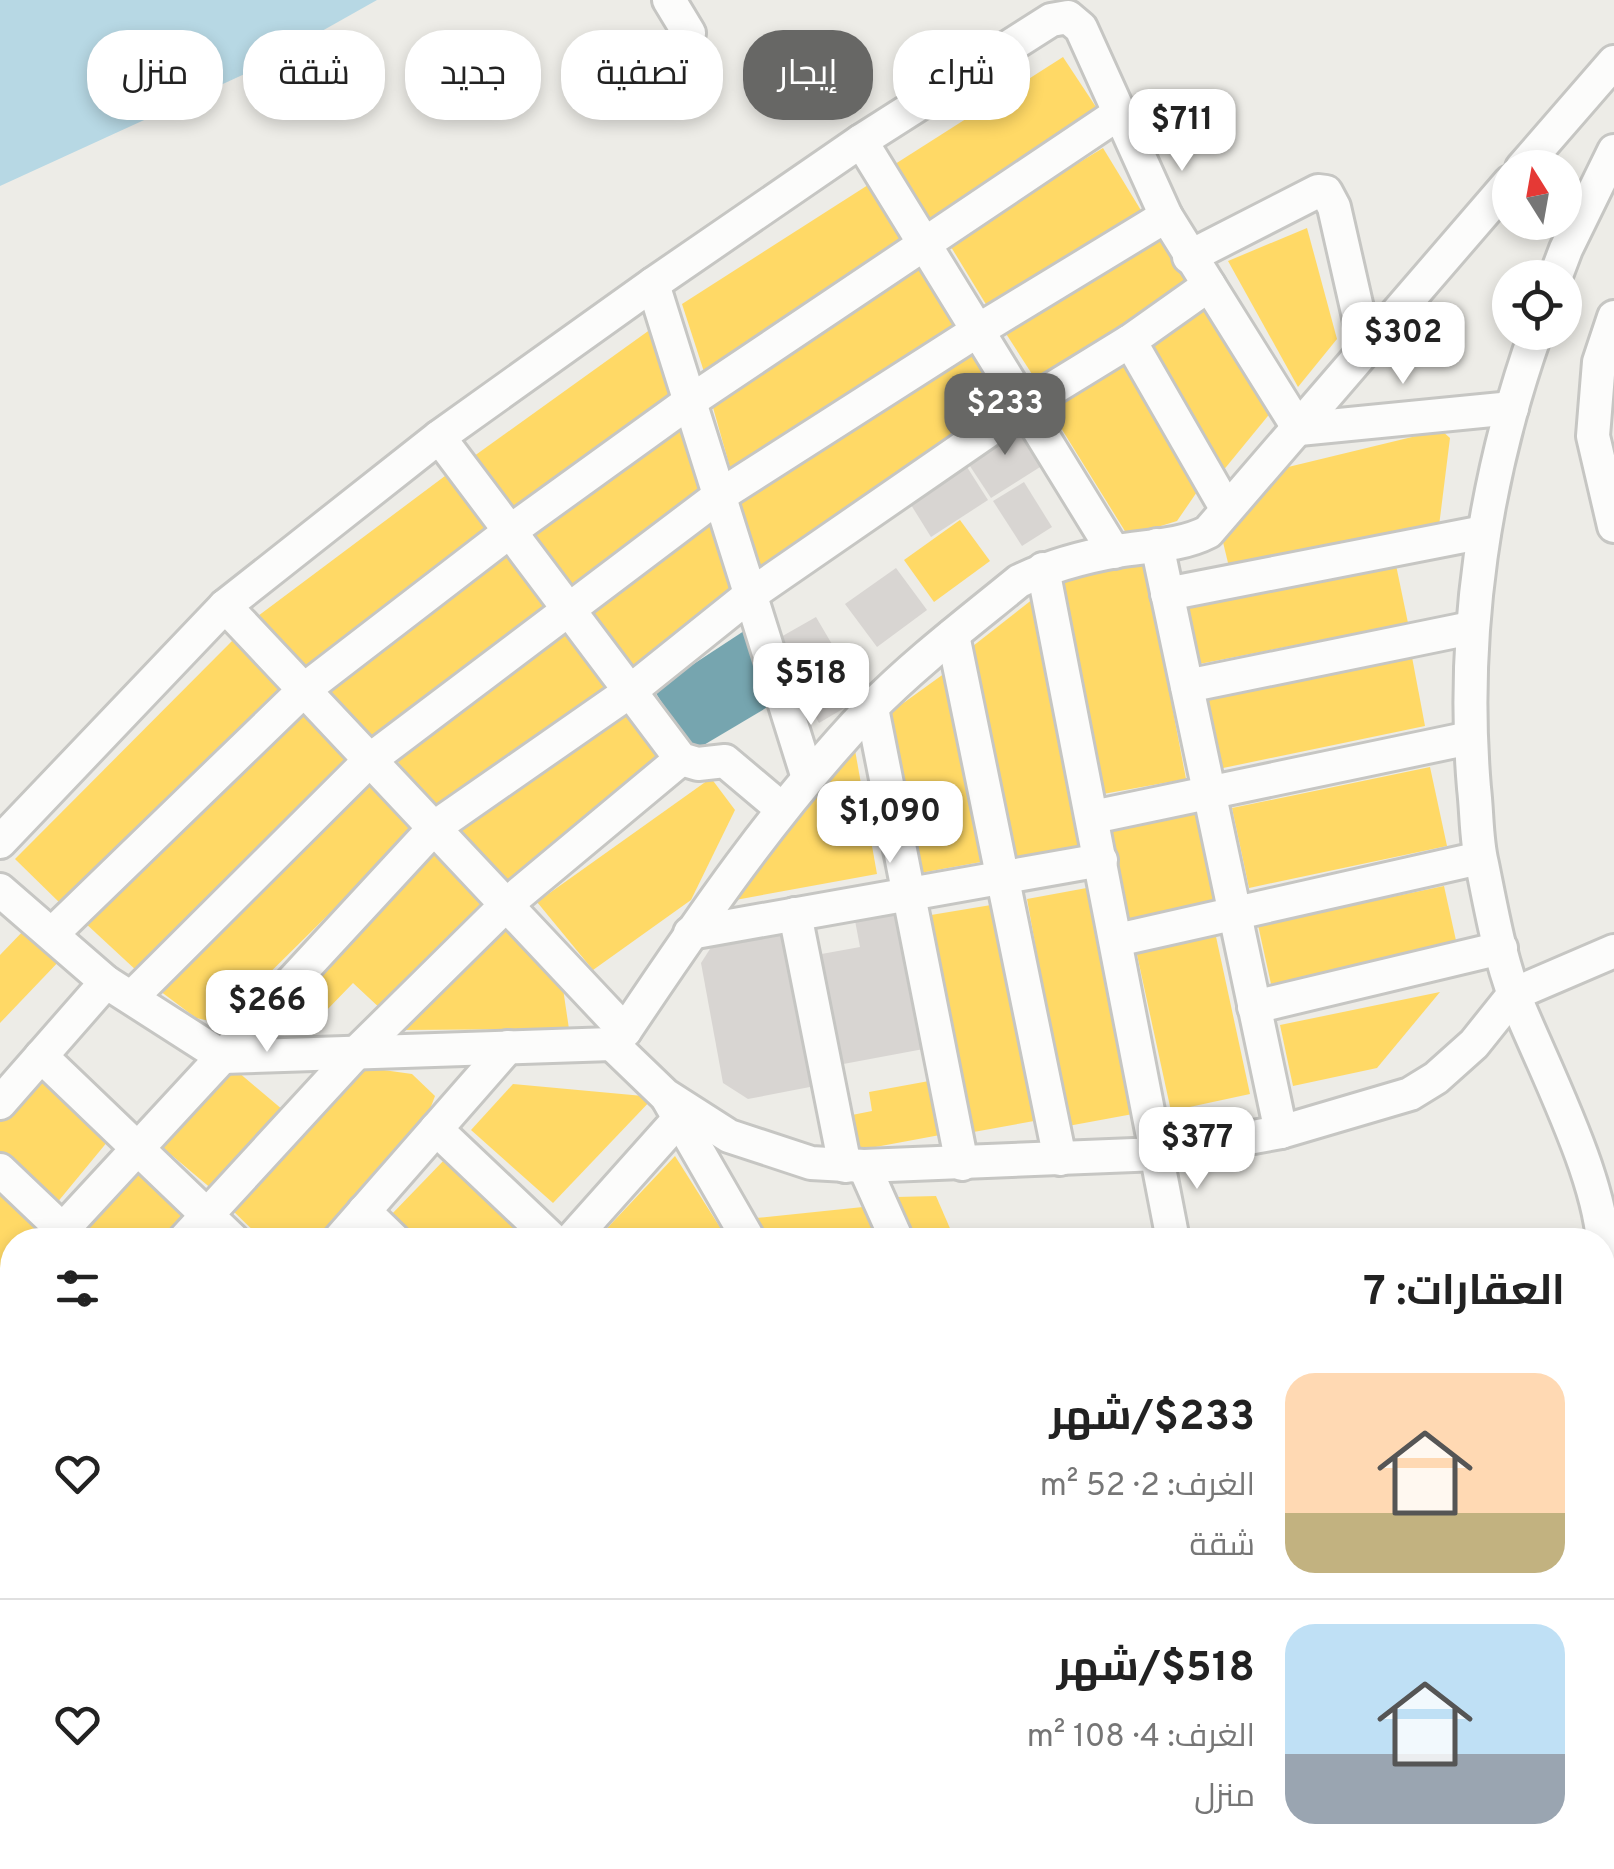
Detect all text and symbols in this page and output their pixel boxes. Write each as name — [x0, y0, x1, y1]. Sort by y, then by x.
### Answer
chip: منزل — [87, 30, 223, 120]
chip: شقة — [243, 30, 385, 120]
chip: جديد — [405, 30, 541, 120]
chip: تصفية — [561, 30, 723, 120]
chip: إيجار — [743, 30, 873, 120]
chip: شراء — [893, 30, 1030, 120]
pin: $711 — [1123, 89, 1241, 174]
text: $711 — [1151, 101, 1213, 141]
north arrow — [1492, 150, 1582, 240]
map controls — [1492, 150, 1582, 350]
button: locate — [1492, 260, 1582, 350]
pin: $302 — [1344, 302, 1462, 387]
text: $302 — [1364, 314, 1442, 354]
pin: $233 — [946, 373, 1064, 458]
text: $233 — [966, 385, 1044, 425]
pin: $518 — [752, 643, 870, 728]
text: $518 — [775, 655, 847, 695]
pin: $1,090 — [809, 781, 971, 866]
text: $1,090 — [839, 793, 941, 833]
pin: $266 — [208, 970, 326, 1055]
text: $266 — [228, 982, 306, 1022]
pin: $377 — [1138, 1107, 1256, 1192]
text: $377 — [1161, 1119, 1233, 1159]
icon: filters — [50, 1261, 105, 1316]
text: العقارات: 7 — [1363, 1267, 1565, 1320]
text: $233/شهر — [1050, 1392, 1255, 1445]
icon: home — [1365, 1413, 1485, 1533]
icon: heart — [50, 1446, 105, 1501]
text: الغرف: 2 · 52 m² — [1040, 1467, 1255, 1507]
text: شقة — [1190, 1527, 1255, 1567]
text: $518/شهر — [1057, 1643, 1255, 1696]
icon: home — [1365, 1664, 1485, 1784]
icon: heart — [50, 1697, 105, 1752]
text: الغرف: 4 · 108 m² — [1027, 1718, 1255, 1758]
text: منزل — [1194, 1778, 1255, 1818]

